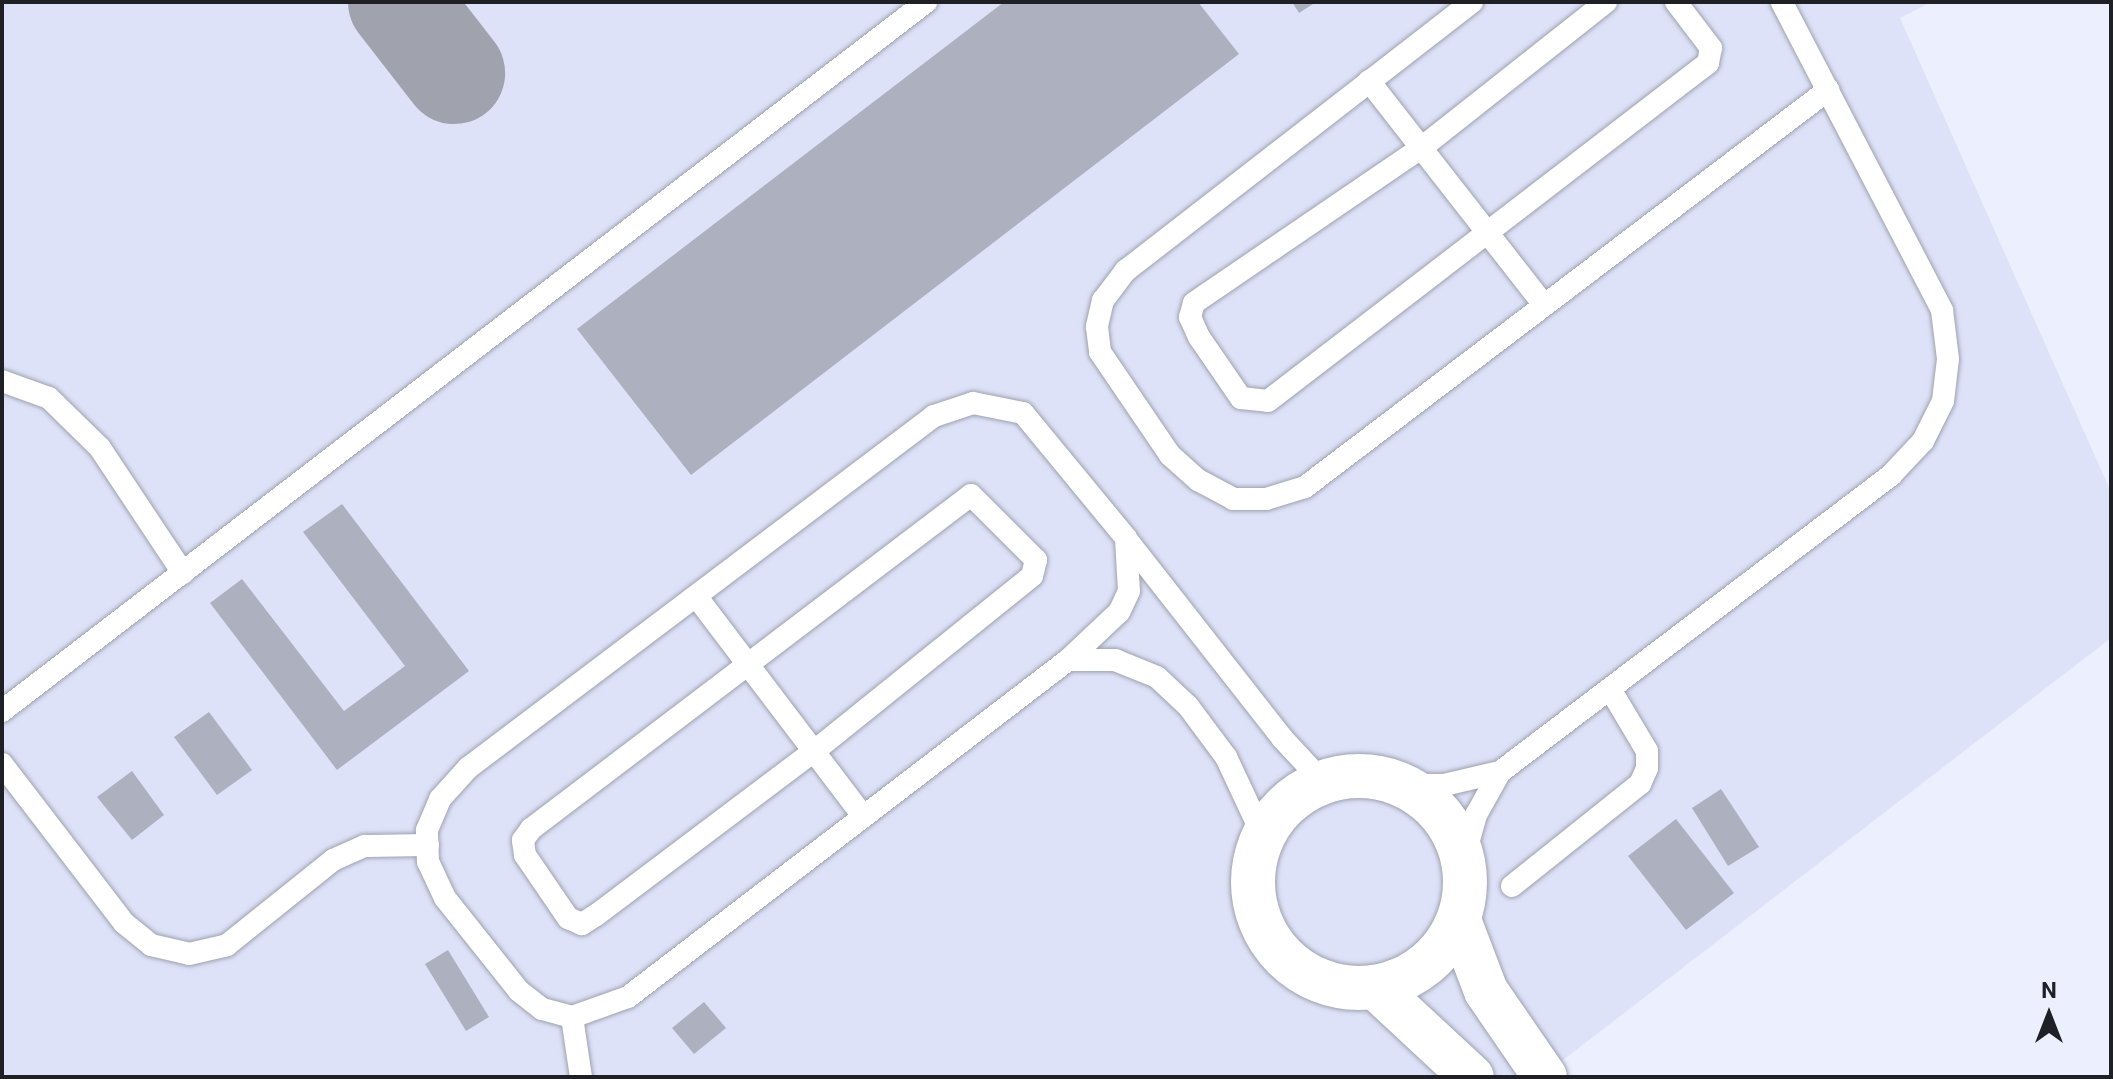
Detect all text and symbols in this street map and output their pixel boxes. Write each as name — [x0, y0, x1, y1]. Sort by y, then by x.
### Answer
north arrow — [2009, 975, 2089, 1055]
text: N — [2041, 978, 2057, 1003]

